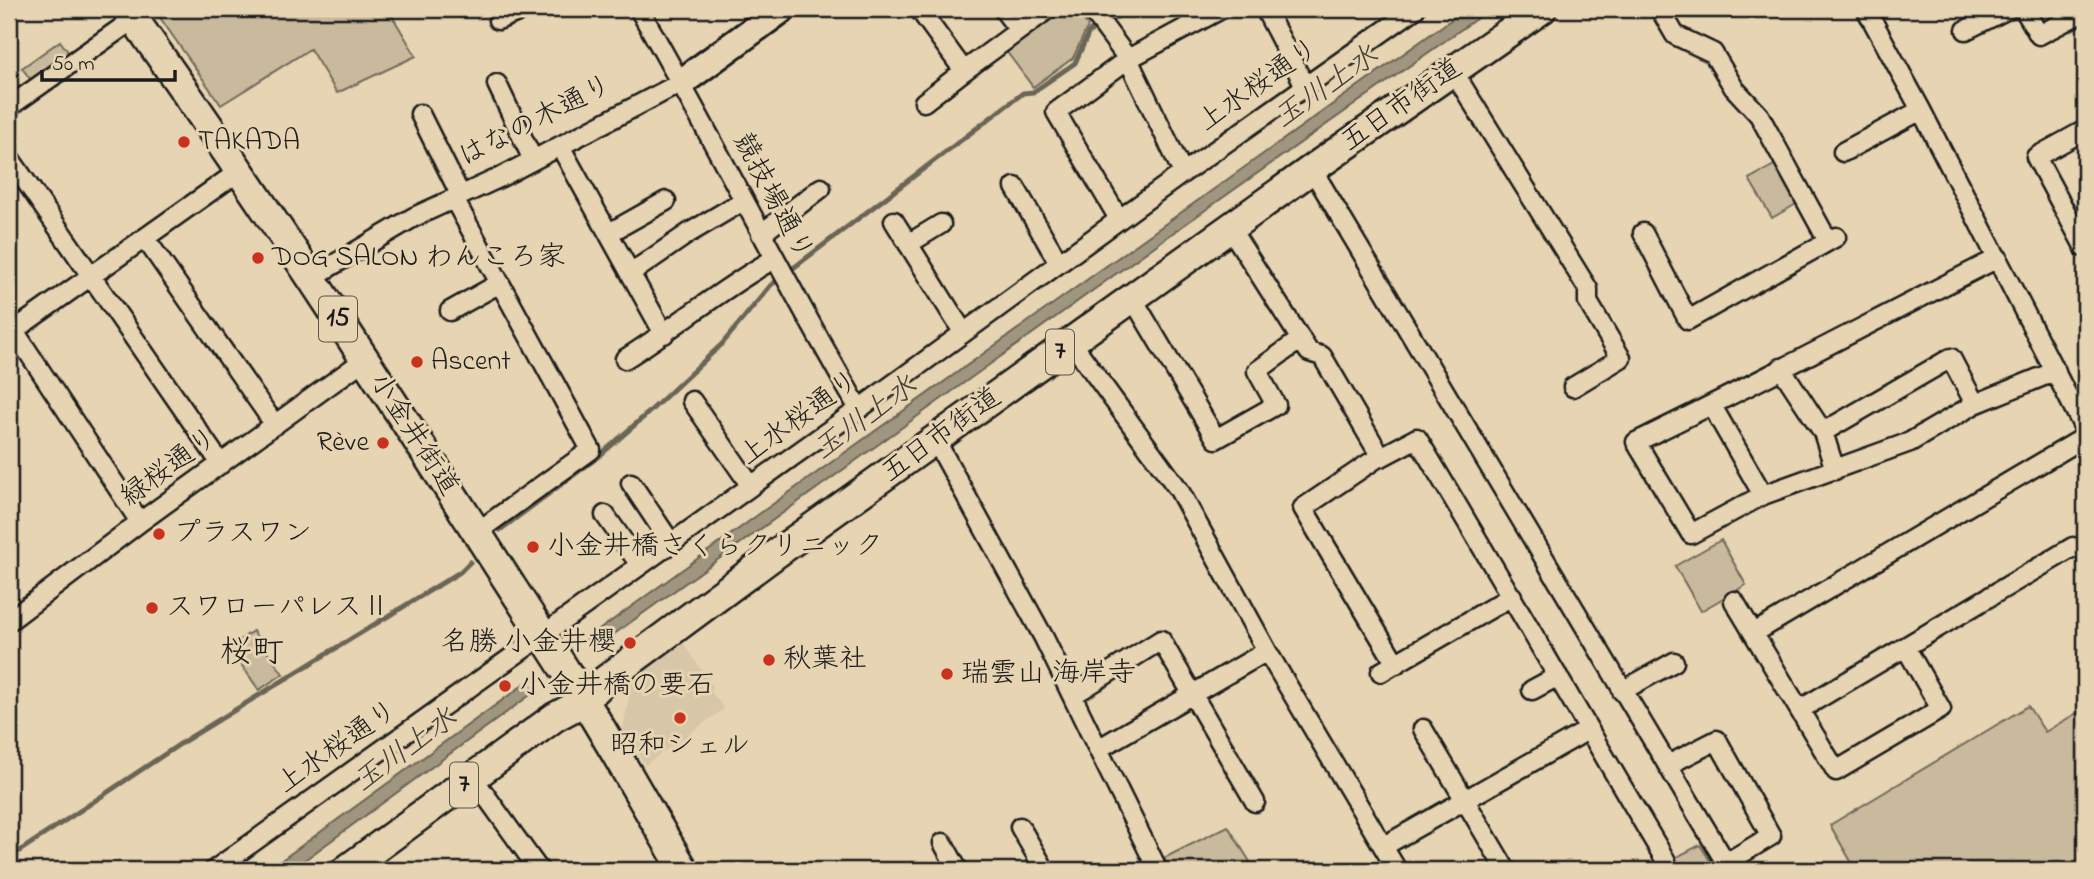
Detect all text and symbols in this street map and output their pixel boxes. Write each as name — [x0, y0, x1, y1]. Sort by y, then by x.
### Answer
street label: 上水桜通り — [1190, 29, 1328, 143]
water label: 玉川上水 — [1265, 36, 1389, 140]
scale bar — [42, 38, 175, 82]
street label: 五日市街道 — [1333, 49, 1471, 163]
text: 50 m — [52, 50, 95, 80]
street label: はなの木通り — [452, 66, 620, 178]
place label: TAKADA — [198, 122, 300, 163]
street label: 競技場通り — [721, 126, 823, 268]
marker: TAKADA — [176, 134, 192, 150]
place label: DOG SALON わんころ家 — [271, 238, 565, 279]
marker: DOG SALON わんころ家 — [250, 250, 266, 266]
road number: 15 — [319, 296, 357, 342]
road number: 7 — [1046, 330, 1074, 374]
place label: Ascent — [431, 342, 511, 383]
marker: Ascent — [409, 354, 425, 370]
street label: 上水桜通り — [731, 361, 869, 477]
street label: 小金井街道 — [358, 365, 468, 505]
water label: 玉川上水 — [805, 366, 927, 472]
street label: 五日市街道 — [873, 378, 1011, 494]
street label: 緑桜通り — [113, 418, 227, 518]
place label: Rève — [317, 423, 369, 464]
marker: Rève — [375, 435, 391, 451]
place label: プラスワン — [173, 514, 312, 555]
marker: プラスワン — [151, 526, 167, 542]
place label: 小金井橋さくらクリニック — [547, 527, 883, 568]
marker: 小金井橋さくらクリニック — [525, 539, 541, 555]
place label: スワローパレスⅡ — [166, 588, 390, 629]
marker: スワローパレスⅡ — [144, 600, 160, 616]
place label: 名勝 小金井櫻 — [441, 623, 616, 664]
district label: 桜町 — [220, 630, 284, 677]
marker: 名勝 小金井櫻 — [622, 635, 638, 651]
place label: 秋葉社 — [783, 640, 867, 681]
marker: 秋葉社 — [761, 652, 777, 668]
place label: 瑞雲山 海岸寺 — [961, 654, 1136, 695]
place label: 小金井橋の要石 — [519, 666, 715, 707]
marker: 瑞雲山 海岸寺 — [939, 666, 955, 682]
marker: 小金井橋の要石 — [497, 678, 513, 694]
street label: 上水桜通り — [269, 691, 407, 805]
water label: 玉川上水 — [345, 698, 467, 804]
marker: 昭和シェル — [672, 710, 688, 726]
place label: 昭和シェル — [610, 726, 750, 767]
road number: 7 — [450, 762, 478, 807]

